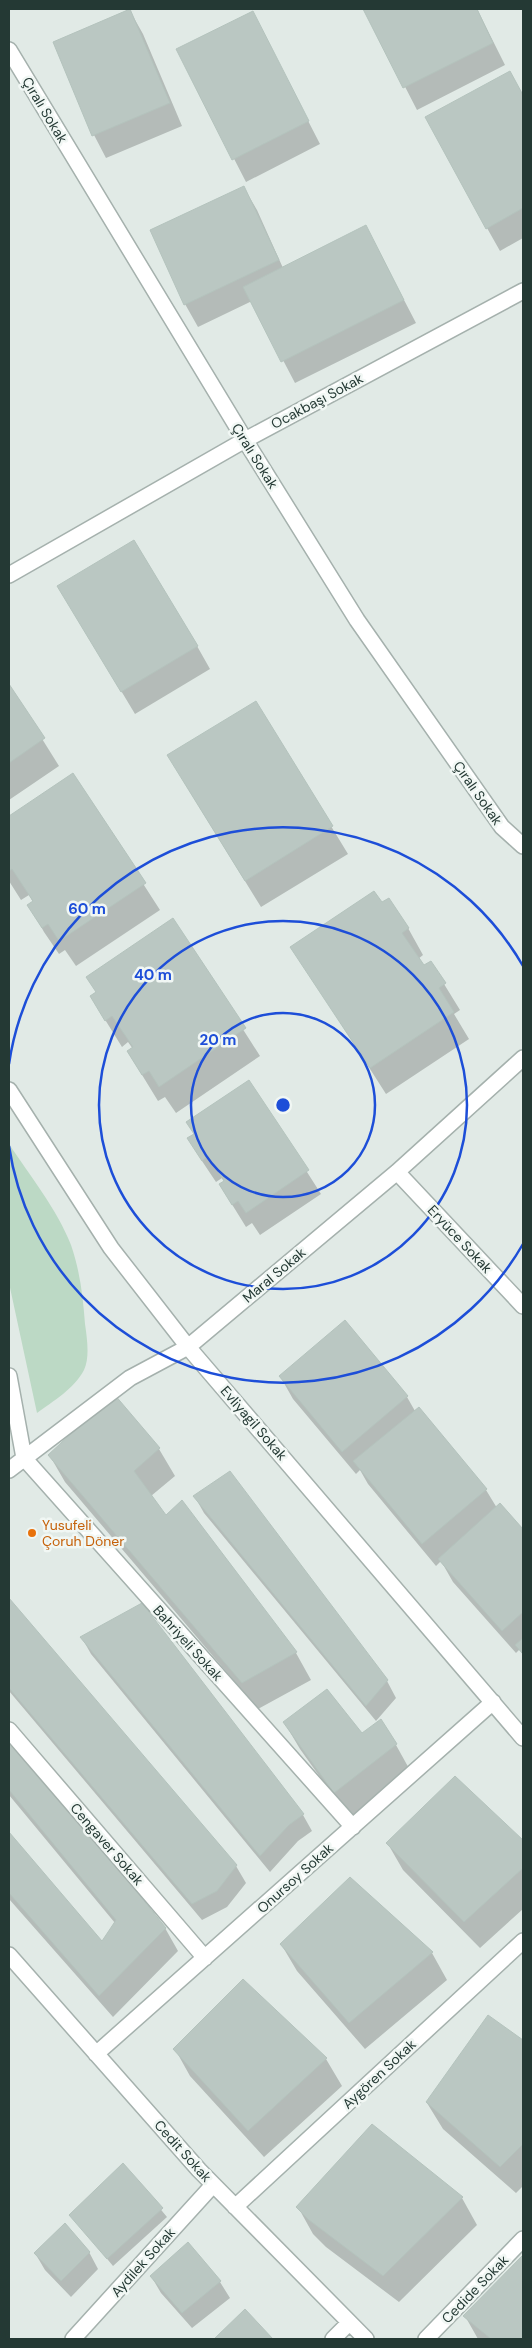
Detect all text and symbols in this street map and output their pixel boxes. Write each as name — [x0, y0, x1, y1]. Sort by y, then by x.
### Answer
street label: Çıralı Sokak — [18, 74, 72, 146]
street label: Ocakbaşı Sokak — [268, 369, 366, 433]
street label: Çıralı Sokak — [228, 420, 282, 492]
street label: Çıralı Sokak — [449, 758, 507, 828]
text: 60 m — [68, 899, 106, 919]
text: 40 m — [134, 965, 172, 985]
text: 20 m — [200, 1030, 236, 1050]
centre of rings — [274, 1096, 292, 1114]
street label: Eryüce Sokak — [424, 1201, 496, 1277]
street label: Maral Sokak — [239, 1243, 309, 1307]
street label: Evliyagil Sokak — [217, 1382, 291, 1464]
place label: Yusufeli Çoruh Döner — [42, 1516, 124, 1550]
marker: Yusufeli Çoruh Döner — [26, 1527, 38, 1539]
street label: Bahriyeli Sokak — [149, 1601, 227, 1685]
street label: Cengaver Sokak — [66, 1799, 148, 1889]
street label: Onursoy Sokak — [253, 1839, 337, 1917]
street label: Aygören Sokak — [338, 2035, 420, 2113]
street label: Cedit Sokak — [150, 2116, 216, 2186]
street label: Aydilek Sokak — [107, 2223, 179, 2301]
street label: Cedide Sokak — [438, 2251, 512, 2327]

